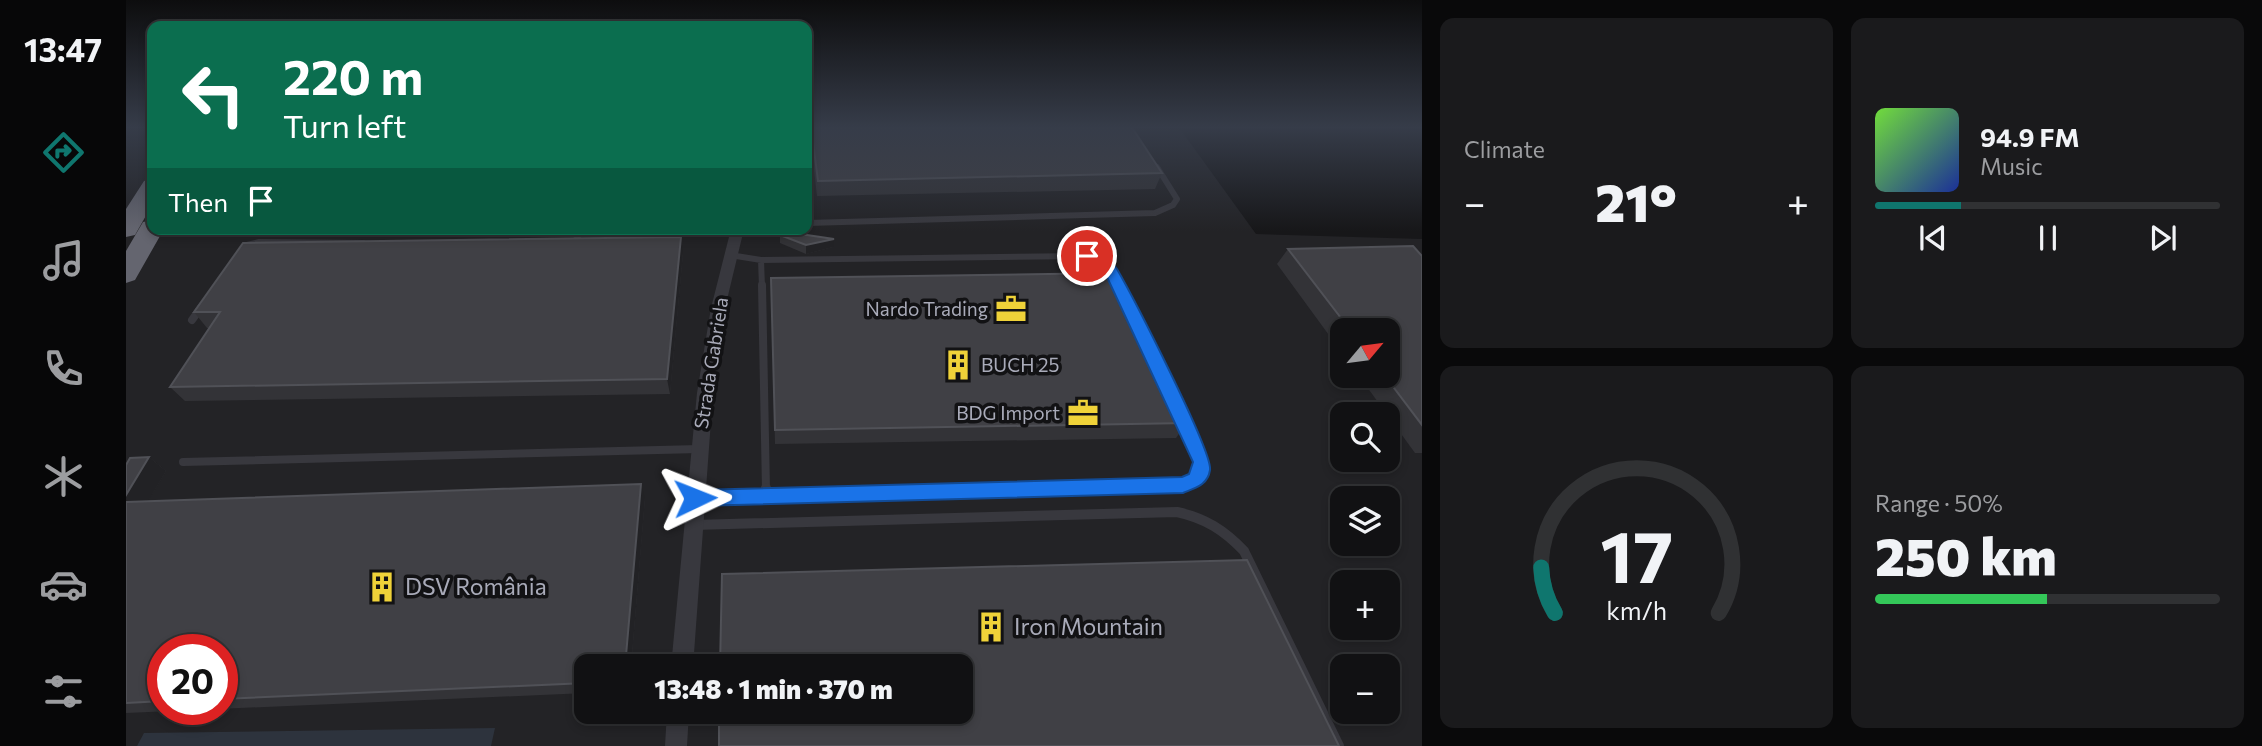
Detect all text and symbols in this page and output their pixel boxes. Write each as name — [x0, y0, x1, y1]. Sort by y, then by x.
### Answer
text: 13:47 — [24, 29, 102, 69]
text: 220 m — [283, 45, 423, 105]
icon: left — [168, 49, 259, 140]
text: Turn left — [283, 105, 407, 145]
text: 94.9 FM — [1980, 121, 2079, 152]
icon: directions — [39, 128, 88, 177]
text: Climate — [1464, 135, 1545, 163]
text: Music — [1980, 152, 2043, 180]
text: 21° — [1595, 169, 1677, 233]
text: − — [1464, 178, 1486, 225]
text: + — [1787, 178, 1809, 225]
icon: arrive — [242, 182, 280, 220]
text: Then — [168, 186, 228, 217]
icon: previous — [1914, 219, 1952, 257]
icon: pause — [2029, 219, 2067, 257]
icon: next — [2144, 219, 2182, 257]
pin — [1057, 226, 1117, 286]
icon: music — [39, 236, 88, 285]
icon: arrive — [1068, 237, 1106, 275]
office icon: Nardo Trading — [994, 292, 1028, 326]
street label: Strada Gabriela — [689, 295, 732, 430]
place label: Nardo Trading — [866, 297, 988, 320]
north arrow — [1330, 318, 1400, 388]
map controls — [1330, 318, 1400, 724]
icon: phone — [39, 344, 88, 393]
building icon: BUCH 25 — [941, 348, 975, 382]
place label: BUCH 25 — [981, 353, 1060, 376]
office icon: BDG Import — [1066, 396, 1100, 430]
place label: BDG Import — [956, 401, 1060, 424]
button: search — [1330, 402, 1400, 472]
icon: climate — [39, 452, 88, 501]
position arrow — [658, 461, 732, 535]
button: layers — [1330, 486, 1400, 556]
text: Range · 50% — [1875, 489, 2003, 517]
text: 17 — [1600, 509, 1673, 598]
text: 250 km — [1875, 523, 2057, 587]
icon: car — [39, 560, 88, 609]
building icon: DSV România — [365, 570, 399, 604]
button: + — [1330, 570, 1400, 640]
place label: DSV România — [405, 572, 547, 600]
text: km/h — [1606, 595, 1667, 625]
building icon: Iron Mountain — [974, 610, 1008, 644]
place label: Iron Mountain — [1014, 612, 1163, 640]
speed limit sign: 20 — [147, 634, 238, 725]
button: − — [1330, 654, 1400, 724]
icon: filters — [39, 667, 88, 716]
text: 13:48 · 1 min · 370 m — [654, 673, 893, 704]

